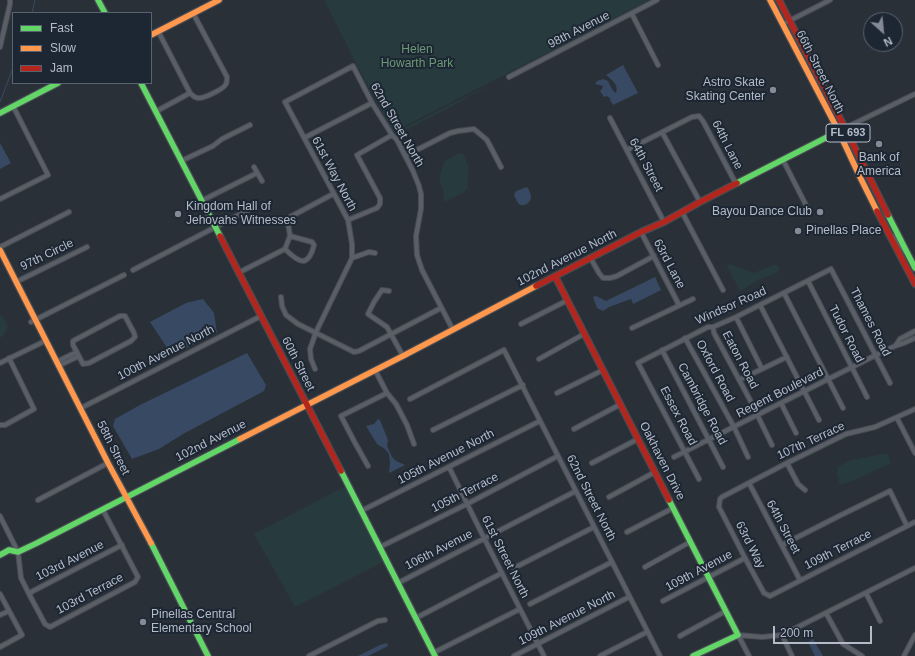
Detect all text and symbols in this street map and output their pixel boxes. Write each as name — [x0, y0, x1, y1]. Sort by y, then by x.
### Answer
street label: 98th Avenue — [546, 8, 612, 52]
legend — [12, 12, 152, 84]
north arrow — [863, 12, 903, 52]
text: Fast — [50, 21, 73, 35]
street label: 66th Street North — [793, 28, 847, 116]
text: N — [882, 35, 894, 49]
text: Slow — [50, 41, 76, 55]
park label: Helen Howarth Park — [381, 43, 453, 71]
text: Jam — [50, 61, 73, 75]
place label: Astro Skate Skating Center — [686, 76, 765, 104]
street label: 62nd Street North — [367, 80, 427, 170]
marker: Astro Skate Skating Center — [768, 85, 778, 95]
street label: 64th Lane — [708, 118, 746, 172]
road number: FL 693 — [826, 124, 870, 142]
street label: 61st Way North — [308, 134, 360, 214]
street label: 64th Street — [626, 136, 666, 194]
marker: Bank of America — [874, 139, 884, 149]
place label: Bank of America — [857, 151, 901, 179]
place label: Kingdom Hall of Jehovahs Witnesses — [186, 200, 296, 228]
place label: Bayou Dance Club — [712, 205, 812, 219]
marker: Bayou Dance Club — [815, 207, 825, 217]
marker: Kingdom Hall of Jehovahs Witnesses — [173, 209, 183, 219]
place label: Pinellas Place — [806, 224, 881, 238]
marker: Pinellas Place — [793, 226, 803, 236]
street label: 102nd Avenue North — [515, 227, 619, 289]
street label: 97th Circle — [18, 236, 76, 274]
street label: 63rd Lane — [650, 237, 688, 291]
street label: Windsor Road — [693, 284, 769, 328]
street label: Thames Road — [846, 285, 894, 359]
street label: Tudor Road — [825, 303, 867, 365]
street label: 100th Avenue North — [115, 322, 217, 384]
street label: Eaton Road — [719, 329, 761, 391]
street label: 60th Street — [278, 335, 318, 393]
street label: Oxford Road — [693, 338, 737, 404]
street label: Cambridge Road — [674, 361, 730, 447]
street label: Regent Boulevard — [734, 365, 826, 421]
street label: Essex Road — [656, 384, 700, 448]
street label: 102nd Avenue — [173, 417, 249, 465]
street label: 58th Street — [93, 419, 133, 477]
street label: Oakhaven Drive — [636, 419, 688, 503]
street label: 107th Terrace — [775, 419, 847, 463]
street label: 105th Avenue North — [395, 426, 497, 488]
street label: 62nd Street North — [563, 453, 619, 543]
street label: 105th Terrace — [429, 470, 501, 516]
street label: 64th Street — [763, 498, 803, 556]
street label: 61st Street North — [478, 513, 532, 601]
street label: 63rd Way — [732, 519, 768, 571]
street label: 106th Avenue — [403, 527, 475, 573]
street label: 109th Terrace — [802, 527, 874, 573]
street label: 103rd Avenue — [34, 538, 106, 584]
street label: 109th Avenue — [663, 547, 735, 595]
street label: 103rd Terrace — [54, 570, 126, 618]
street label: 109th Avenue North — [516, 587, 618, 649]
place label: Pinellas Central Elementary School — [151, 608, 252, 636]
marker: Pinellas Central Elementary School — [138, 617, 148, 627]
scale bar — [775, 618, 874, 644]
text: 200 m — [780, 626, 813, 640]

